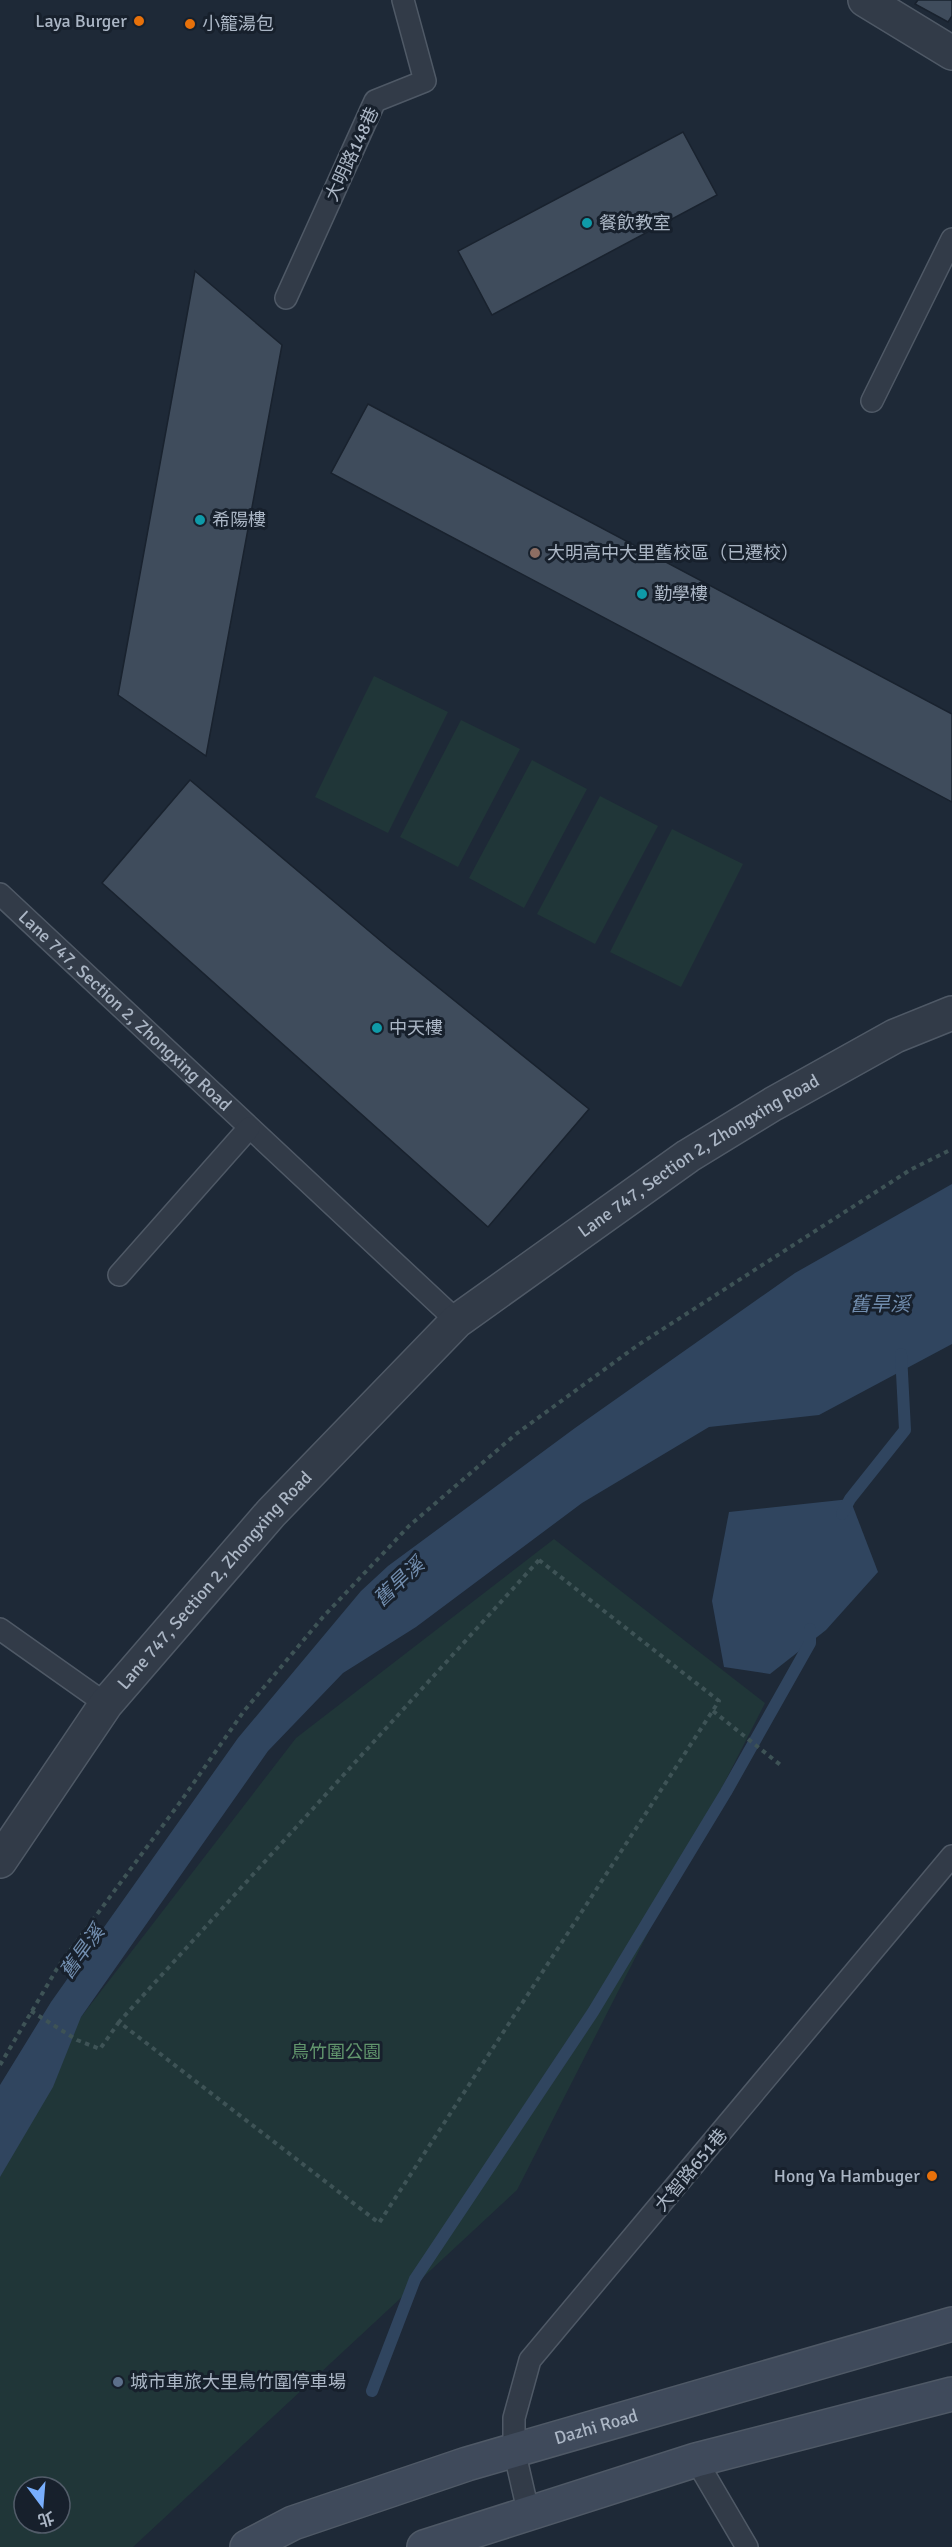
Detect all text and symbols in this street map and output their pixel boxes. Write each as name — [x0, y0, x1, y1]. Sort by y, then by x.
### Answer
place label: Laya Burger — [35, 10, 127, 32]
place label: 小籠湯包 — [202, 13, 274, 35]
marker: Laya Burger — [132, 14, 146, 28]
marker: 小籠湯包 — [183, 17, 197, 31]
street label: 大明路148巷 — [321, 104, 383, 204]
place label: 餐飲教室 — [599, 212, 671, 234]
marker: 餐飲教室 — [580, 216, 594, 230]
place label: 希陽樓 — [212, 509, 266, 531]
marker: 希陽樓 — [193, 513, 207, 527]
place label: 大明高中大里舊校區（已遷校） — [547, 542, 799, 564]
marker: 大明高中大里舊校區（已遷校） — [528, 546, 542, 560]
place label: 勤學樓 — [654, 583, 708, 605]
marker: 勤學樓 — [635, 587, 649, 601]
street label: Lane 747, Section 2, Zhongxing Road — [14, 906, 236, 1116]
place label: 中天樓 — [389, 1017, 443, 1039]
marker: 中天樓 — [370, 1021, 384, 1035]
street label: Lane 747, Section 2, Zhongxing Road — [574, 1070, 823, 1242]
water label: 舊旱溪 — [850, 1292, 913, 1317]
street label: Lane 747, Section 2, Zhongxing Road — [113, 1467, 316, 1694]
water label: 舊旱溪 — [369, 1550, 432, 1612]
water label: 舊旱溪 — [54, 1918, 112, 1984]
park label: 鳥竹圍公園 — [291, 2041, 381, 2063]
street label: 大智路651巷 — [650, 2124, 732, 2216]
place label: Hong Ya Hambuger — [774, 2165, 920, 2187]
marker: Hong Ya Hambuger — [925, 2169, 939, 2183]
place label: 城市車旅大里鳥竹圍停車場 — [130, 2371, 346, 2393]
marker: 城市車旅大里鳥竹圍停車場 — [111, 2375, 125, 2389]
street label: Dazhi Road — [552, 2404, 640, 2449]
north arrow — [12, 2475, 72, 2535]
text: 北 — [35, 2507, 56, 2530]

